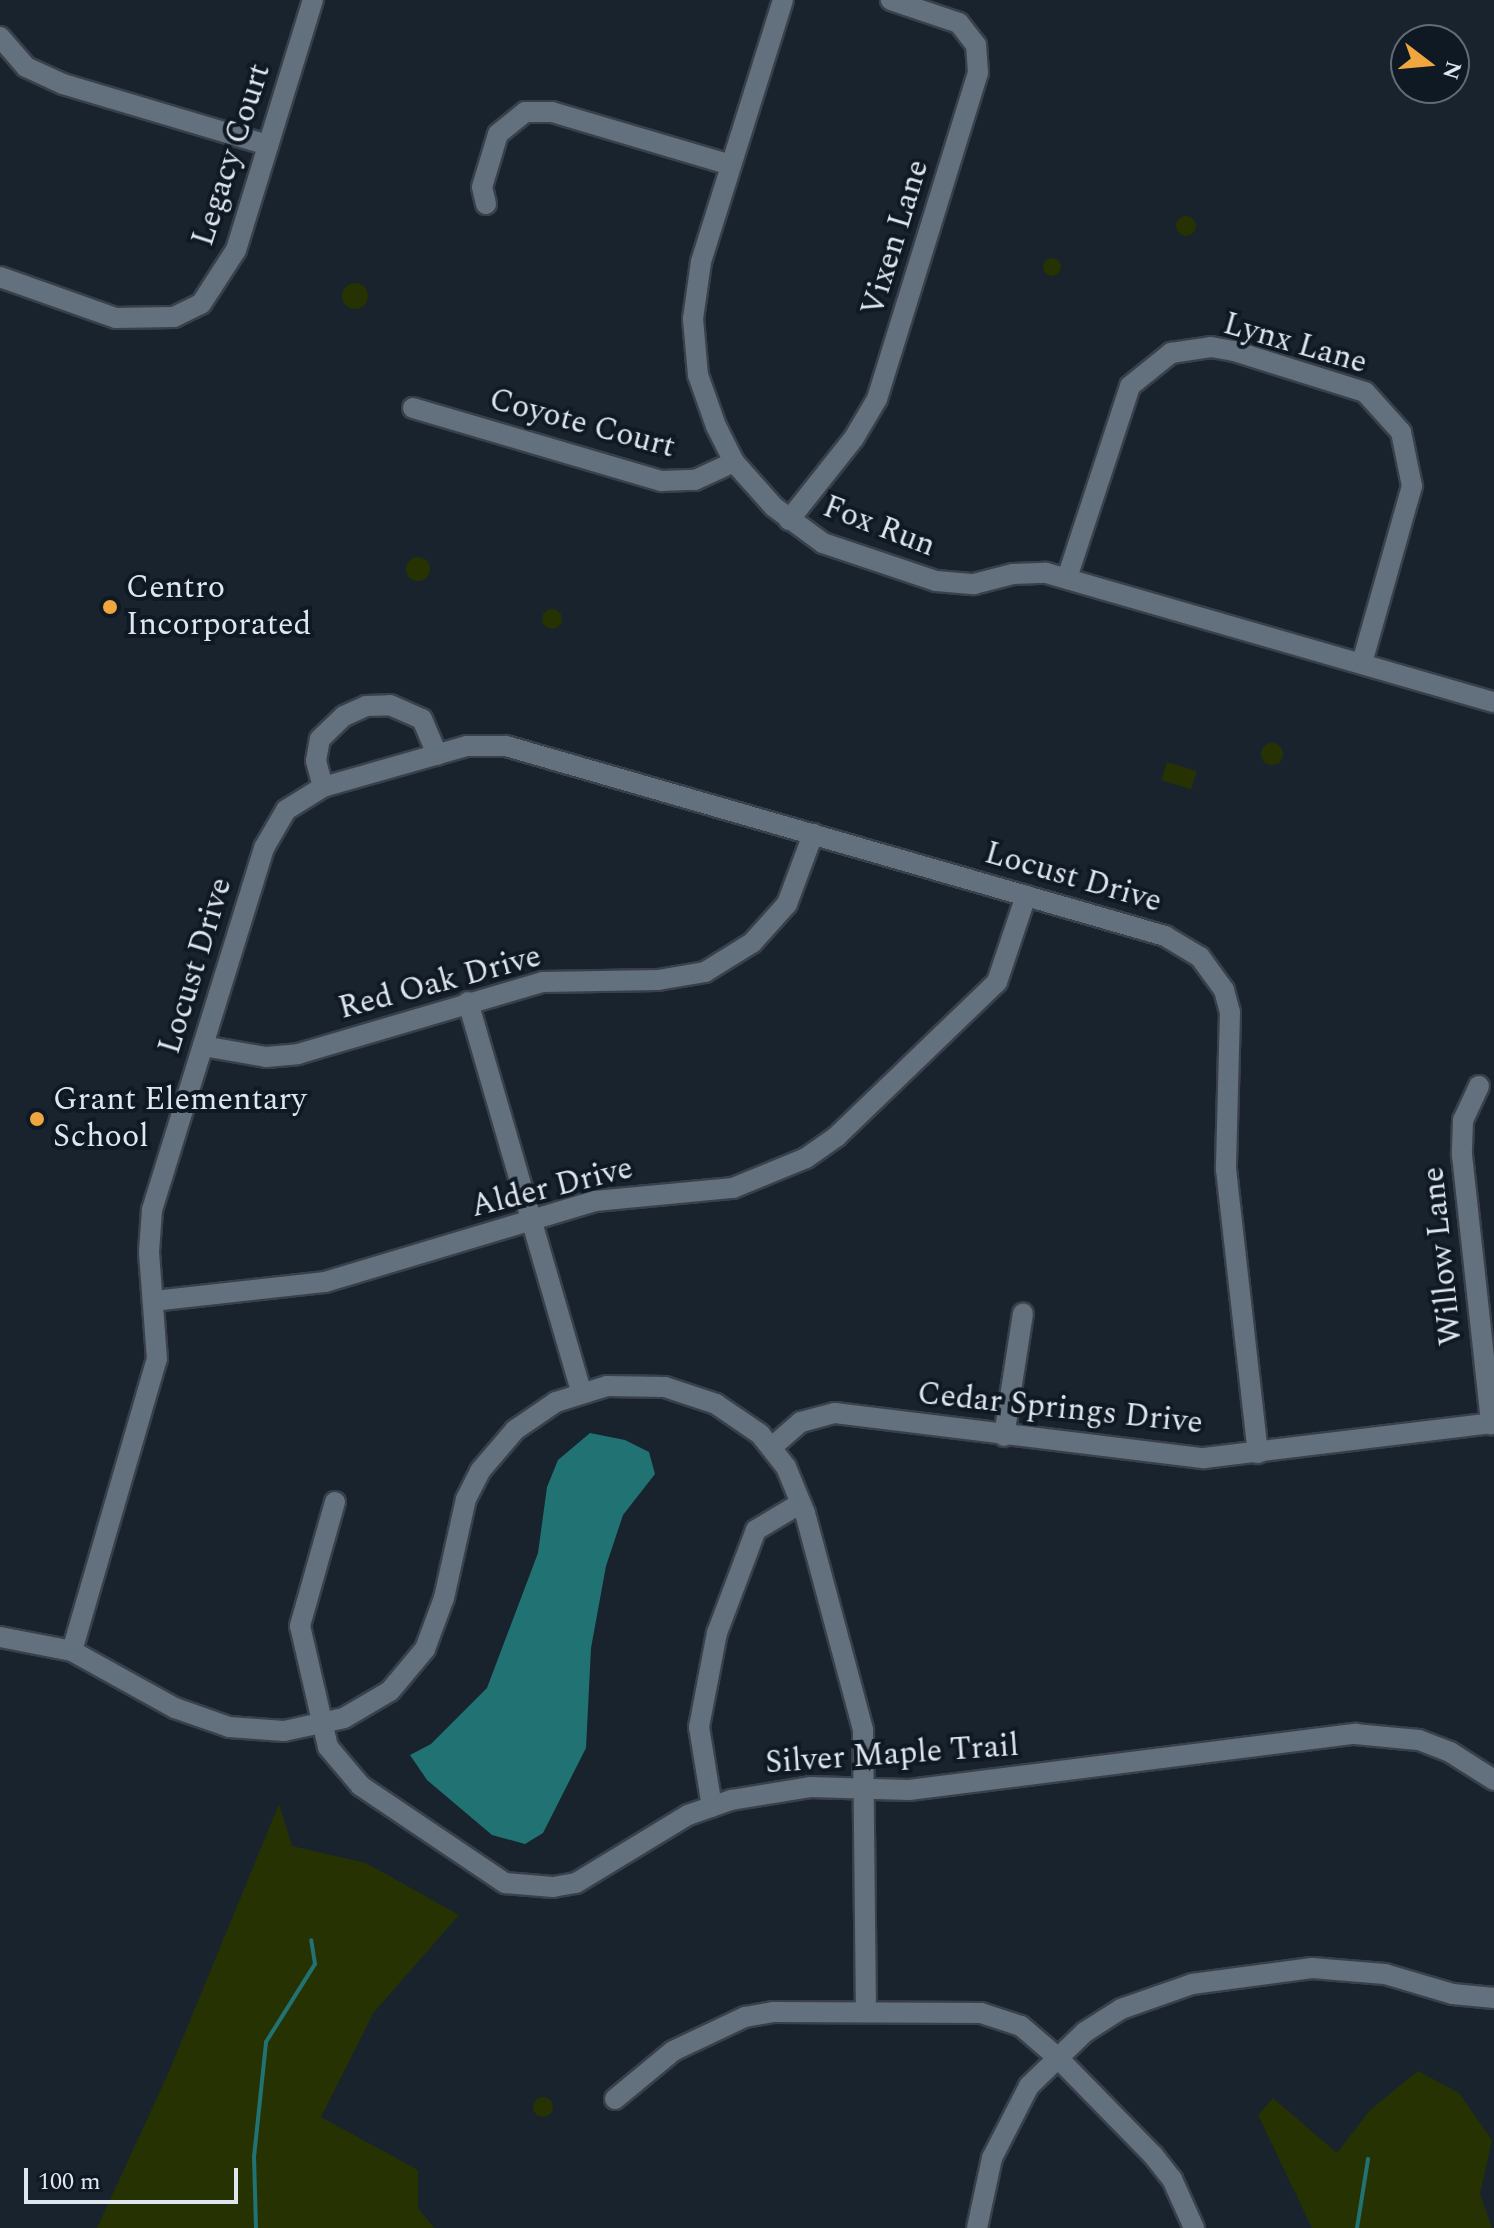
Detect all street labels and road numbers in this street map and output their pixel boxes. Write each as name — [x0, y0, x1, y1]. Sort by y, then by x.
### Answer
street label: Legacy Court — [184, 59, 280, 251]
street label: Vixen Lane — [854, 155, 938, 321]
street label: Lynx Lane — [1219, 305, 1371, 383]
street label: Coyote Court — [485, 381, 679, 467]
street label: Fox Run — [817, 488, 941, 566]
street label: Locust Drive — [980, 834, 1166, 922]
street label: Locust Drive — [151, 873, 241, 1059]
street label: Red Oak Drive — [335, 938, 545, 1028]
street label: Alder Drive — [467, 1149, 637, 1227]
street label: Willow Lane — [1415, 1165, 1471, 1347]
street label: Cedar Springs Drive — [915, 1375, 1205, 1443]
street label: Silver Maple Trail — [764, 1727, 1020, 1783]

